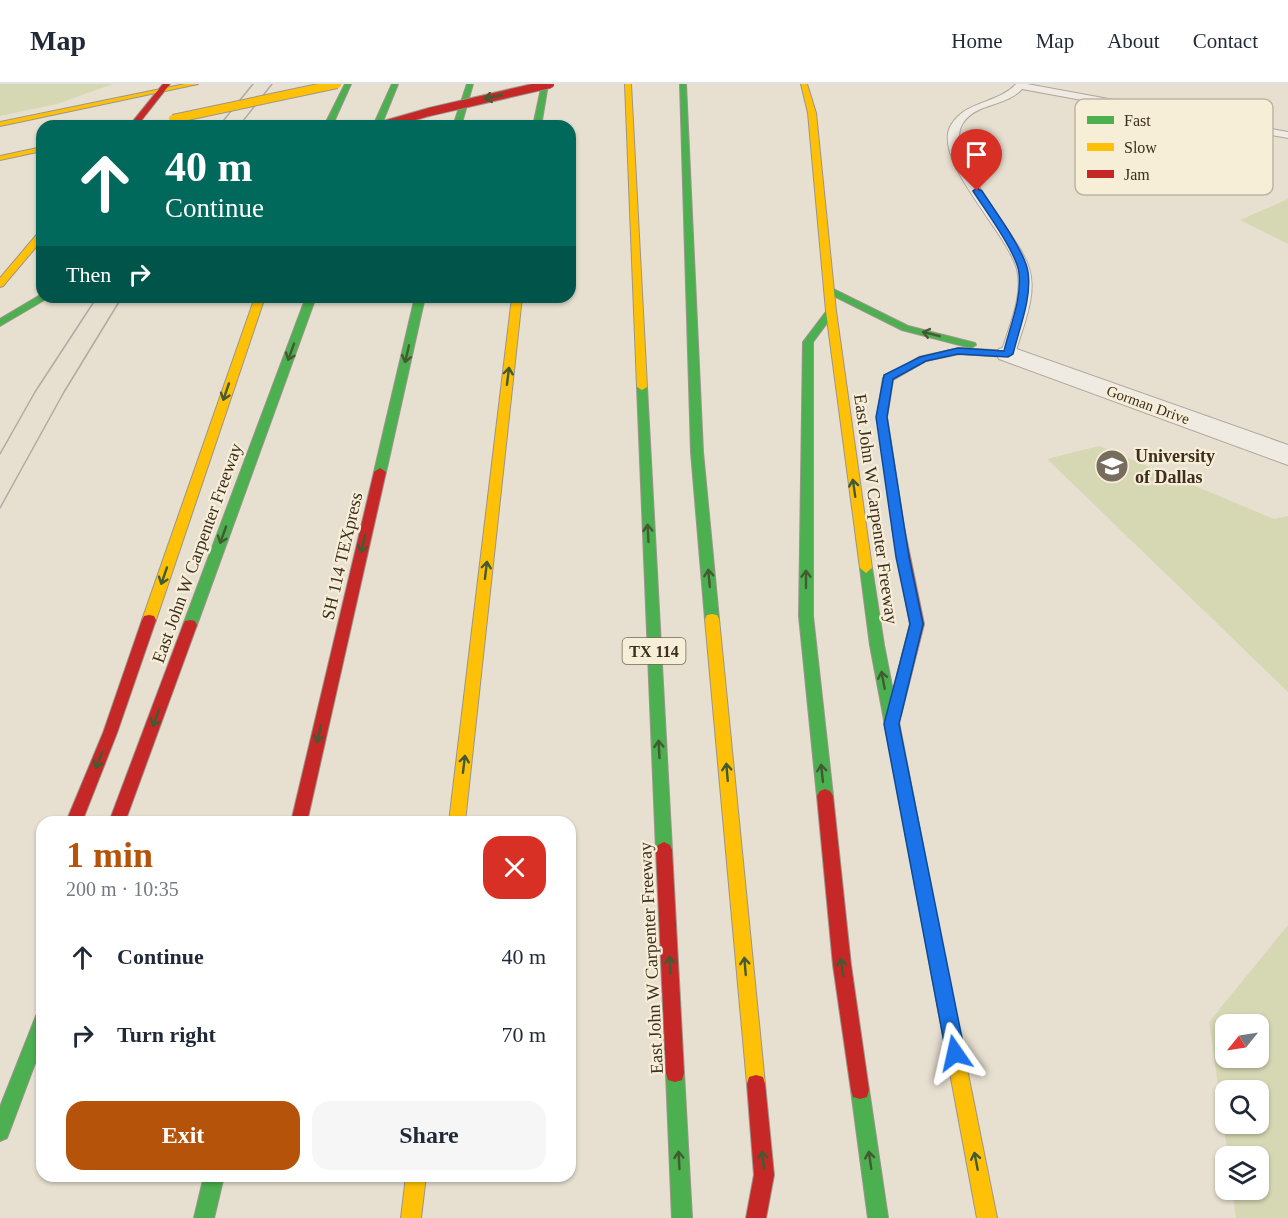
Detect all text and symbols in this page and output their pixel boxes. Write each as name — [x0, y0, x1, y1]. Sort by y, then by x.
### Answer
text: Map — [30, 25, 86, 56]
text: Home — [951, 29, 1003, 53]
text: Map — [1036, 29, 1074, 53]
text: About — [1107, 29, 1160, 53]
text: Contact — [1193, 29, 1258, 53]
one-way arrow — [484, 92, 503, 104]
legend — [1075, 99, 1273, 195]
text: Fast — [1124, 112, 1151, 129]
pin — [951, 129, 1002, 191]
icon: arrive — [960, 138, 993, 171]
text: Slow — [1124, 139, 1157, 156]
icon: ahead — [66, 144, 144, 222]
text: 40 m — [165, 144, 253, 190]
text: Jam — [1124, 166, 1150, 183]
text: Continue — [165, 193, 264, 223]
icon: right — [123, 258, 156, 291]
text: Then — [66, 262, 111, 287]
one-way arrow — [922, 328, 941, 340]
one-way arrow — [285, 342, 296, 361]
one-way arrow — [401, 344, 413, 363]
one-way arrow — [503, 367, 514, 387]
one-way arrow — [220, 382, 231, 401]
street label: Gorman Drive — [1104, 383, 1192, 428]
street label: East John W Carpenter Freeway — [850, 393, 902, 625]
street label: East John W Carpenter Freeway — [148, 440, 246, 666]
place label: University of Dallas — [1135, 446, 1215, 487]
school or university icon: University of Dallas — [1094, 448, 1130, 484]
one-way arrow — [849, 478, 860, 498]
street label: SH 114 TEXpress — [318, 490, 366, 622]
one-way arrow — [643, 524, 654, 544]
one-way arrow — [217, 525, 228, 544]
one-way arrow — [357, 534, 369, 553]
one-way arrow — [481, 561, 492, 581]
one-way arrow — [157, 566, 168, 585]
one-way arrow — [703, 568, 714, 588]
one-way arrow — [801, 569, 812, 589]
road number: TX 114 — [622, 638, 686, 664]
one-way arrow — [877, 671, 888, 691]
one-way arrow — [150, 708, 161, 727]
one-way arrow — [313, 724, 324, 743]
one-way arrow — [653, 740, 664, 760]
one-way arrow — [93, 751, 104, 769]
one-way arrow — [458, 754, 469, 774]
one-way arrow — [721, 763, 732, 782]
one-way arrow — [816, 764, 827, 783]
text: 1 min — [66, 835, 153, 875]
button: close — [483, 836, 546, 899]
street label: East John W Carpenter Freeway — [635, 841, 667, 1075]
text: 200 m · 10:35 — [66, 878, 179, 900]
icon: ahead — [66, 941, 99, 974]
text: Continue — [117, 944, 204, 969]
text: 40 m — [501, 944, 546, 969]
one-way arrow — [664, 955, 675, 975]
one-way arrow — [739, 957, 750, 977]
one-way arrow — [837, 958, 848, 977]
north arrow — [1215, 1014, 1269, 1068]
map controls — [1215, 1014, 1269, 1200]
icon: right — [66, 1019, 99, 1052]
position arrow — [923, 1021, 987, 1085]
text: Turn right — [117, 1022, 216, 1047]
text: 70 m — [501, 1022, 546, 1047]
button: search — [1215, 1080, 1269, 1134]
button: Exit — [66, 1101, 300, 1170]
button: Share — [312, 1101, 546, 1170]
button: layers — [1215, 1146, 1269, 1200]
one-way arrow — [674, 1150, 685, 1170]
one-way arrow — [757, 1151, 768, 1171]
one-way arrow — [864, 1151, 875, 1170]
one-way arrow — [970, 1151, 981, 1171]

